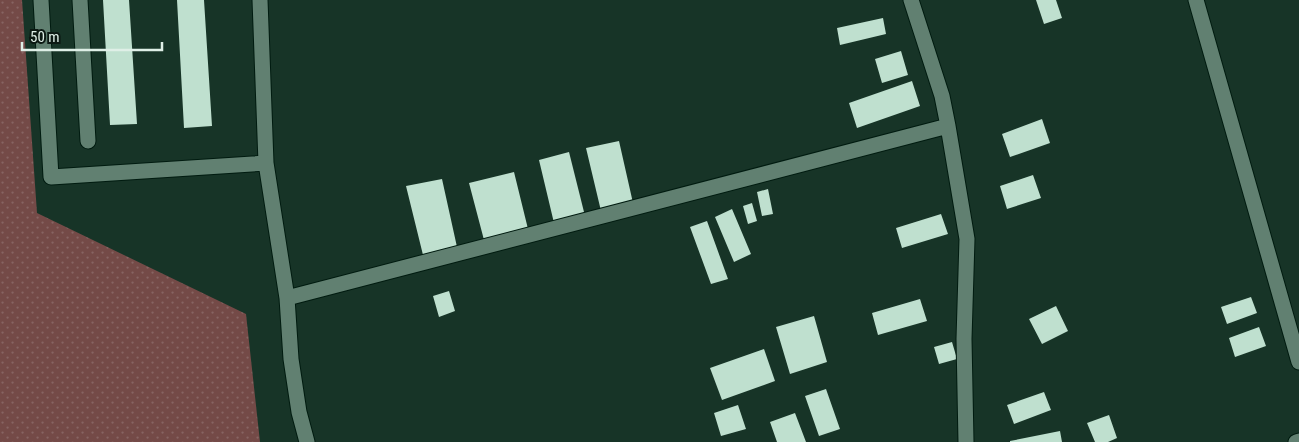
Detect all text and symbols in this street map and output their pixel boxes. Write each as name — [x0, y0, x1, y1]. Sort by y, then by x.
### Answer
scale bar — [22, 20, 162, 52]
text: 50 m — [30, 28, 60, 46]

